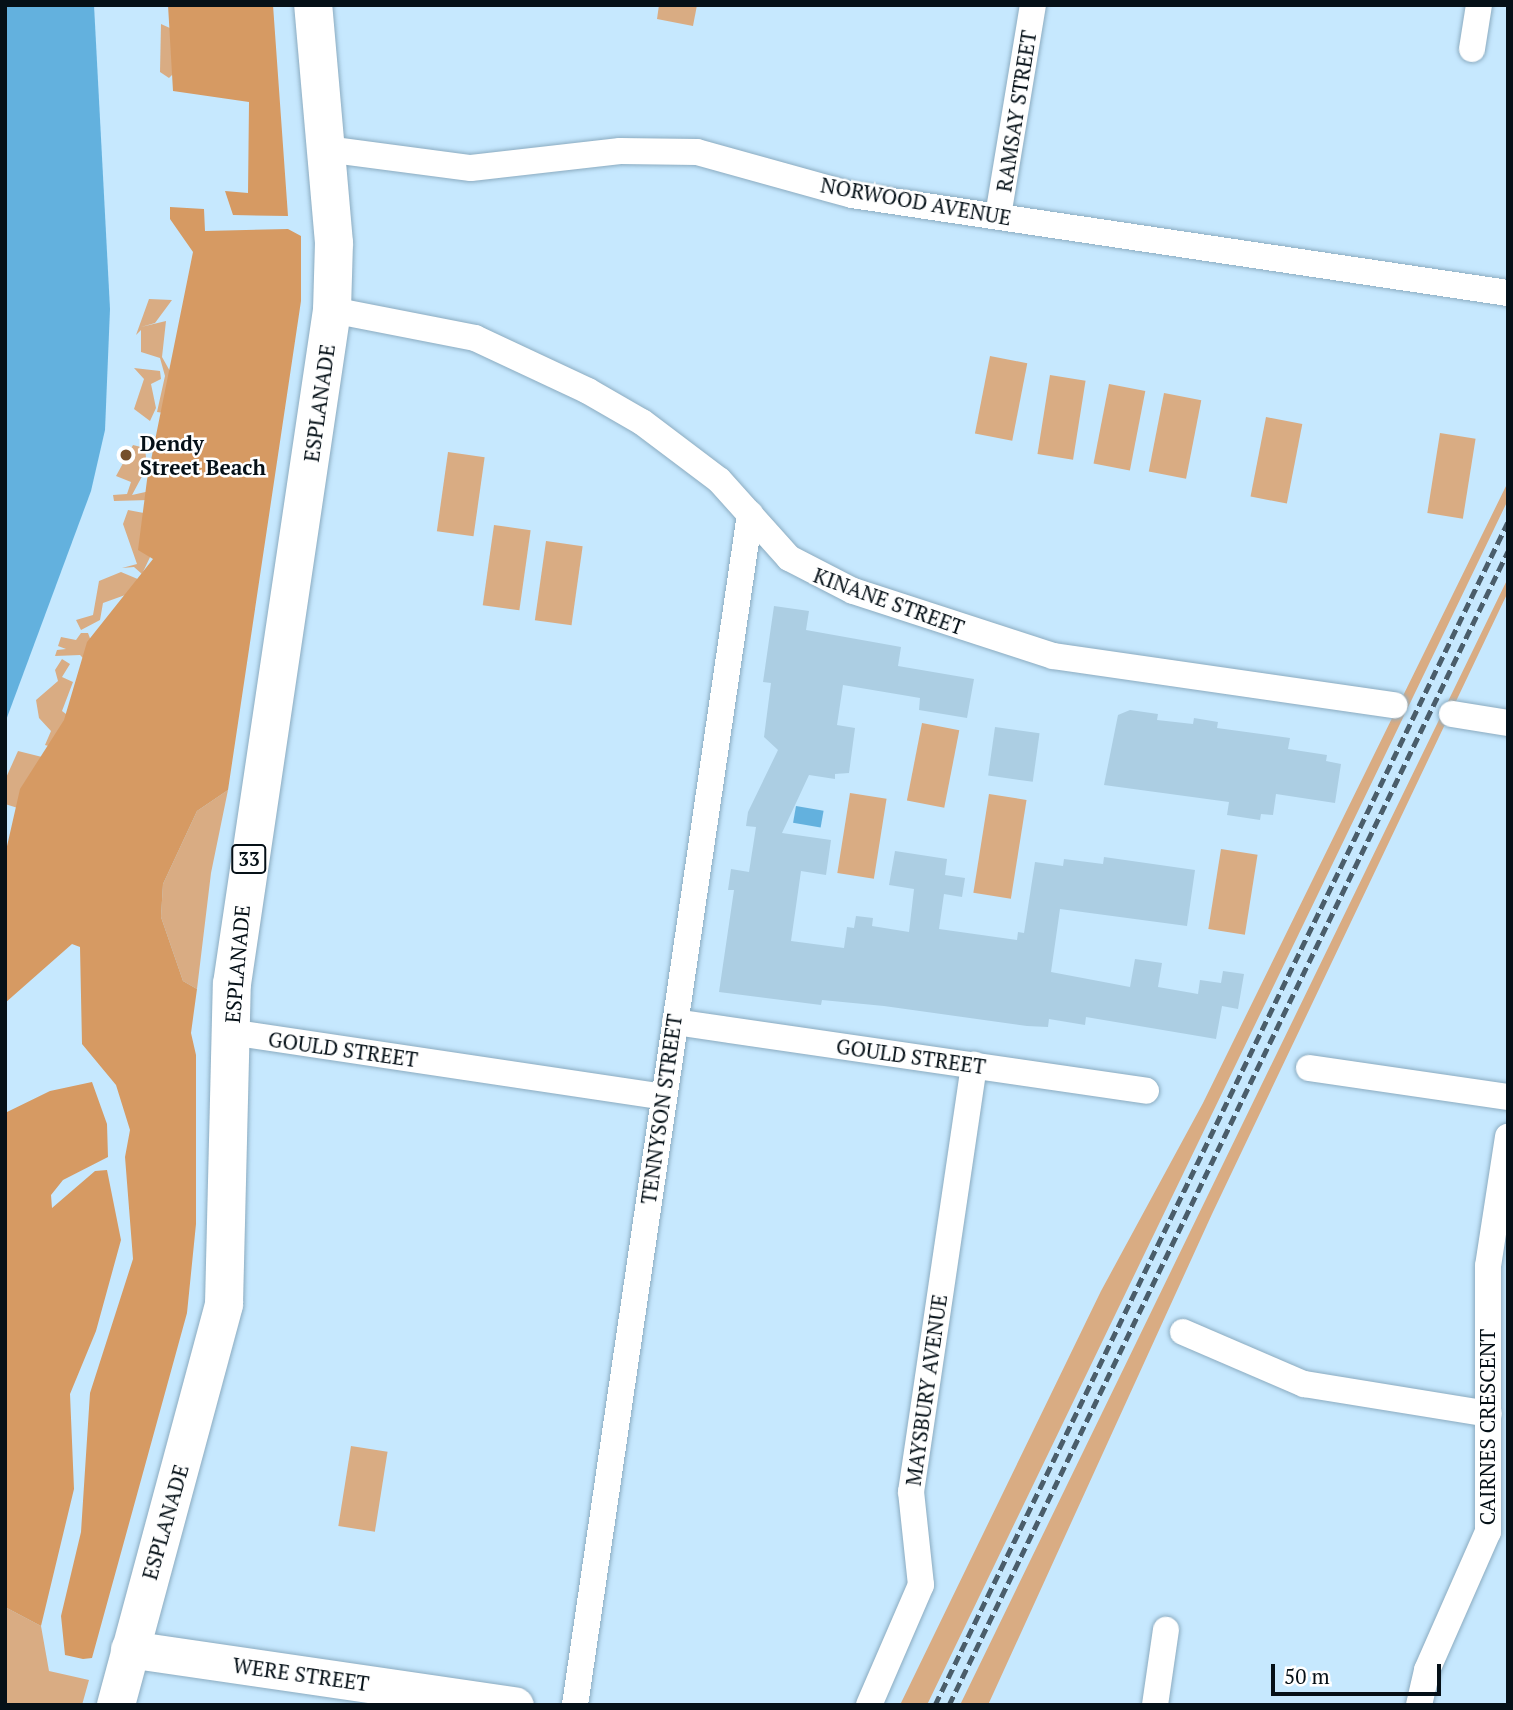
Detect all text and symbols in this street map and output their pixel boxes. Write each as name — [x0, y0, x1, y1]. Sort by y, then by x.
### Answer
street label: RAMSAY STREET — [991, 28, 1041, 194]
street label: NORWOOD AVENUE — [818, 172, 1014, 230]
street label: ESPLANADE — [298, 342, 340, 464]
place label: Dendy Street Beach — [140, 430, 266, 480]
marker: Dendy Street Beach — [118, 447, 134, 463]
street label: KINANE STREET — [810, 562, 968, 640]
road number: 33 — [230, 844, 268, 874]
street label: ESPLANADE — [219, 904, 255, 1024]
street label: TENNYSON STREET — [635, 1012, 687, 1206]
street label: GOULD STREET — [267, 1026, 419, 1072]
street label: GOULD STREET — [835, 1033, 987, 1079]
street label: MAYSBURY AVENUE — [900, 1292, 952, 1488]
street label: CAIRNES CRESCENT — [1474, 1329, 1500, 1525]
street label: ESPLANADE — [137, 1461, 193, 1583]
scale bar — [1275, 1650, 1445, 1694]
street label: WERE STREET — [231, 1652, 371, 1696]
text: 50 m — [1284, 1662, 1330, 1690]

